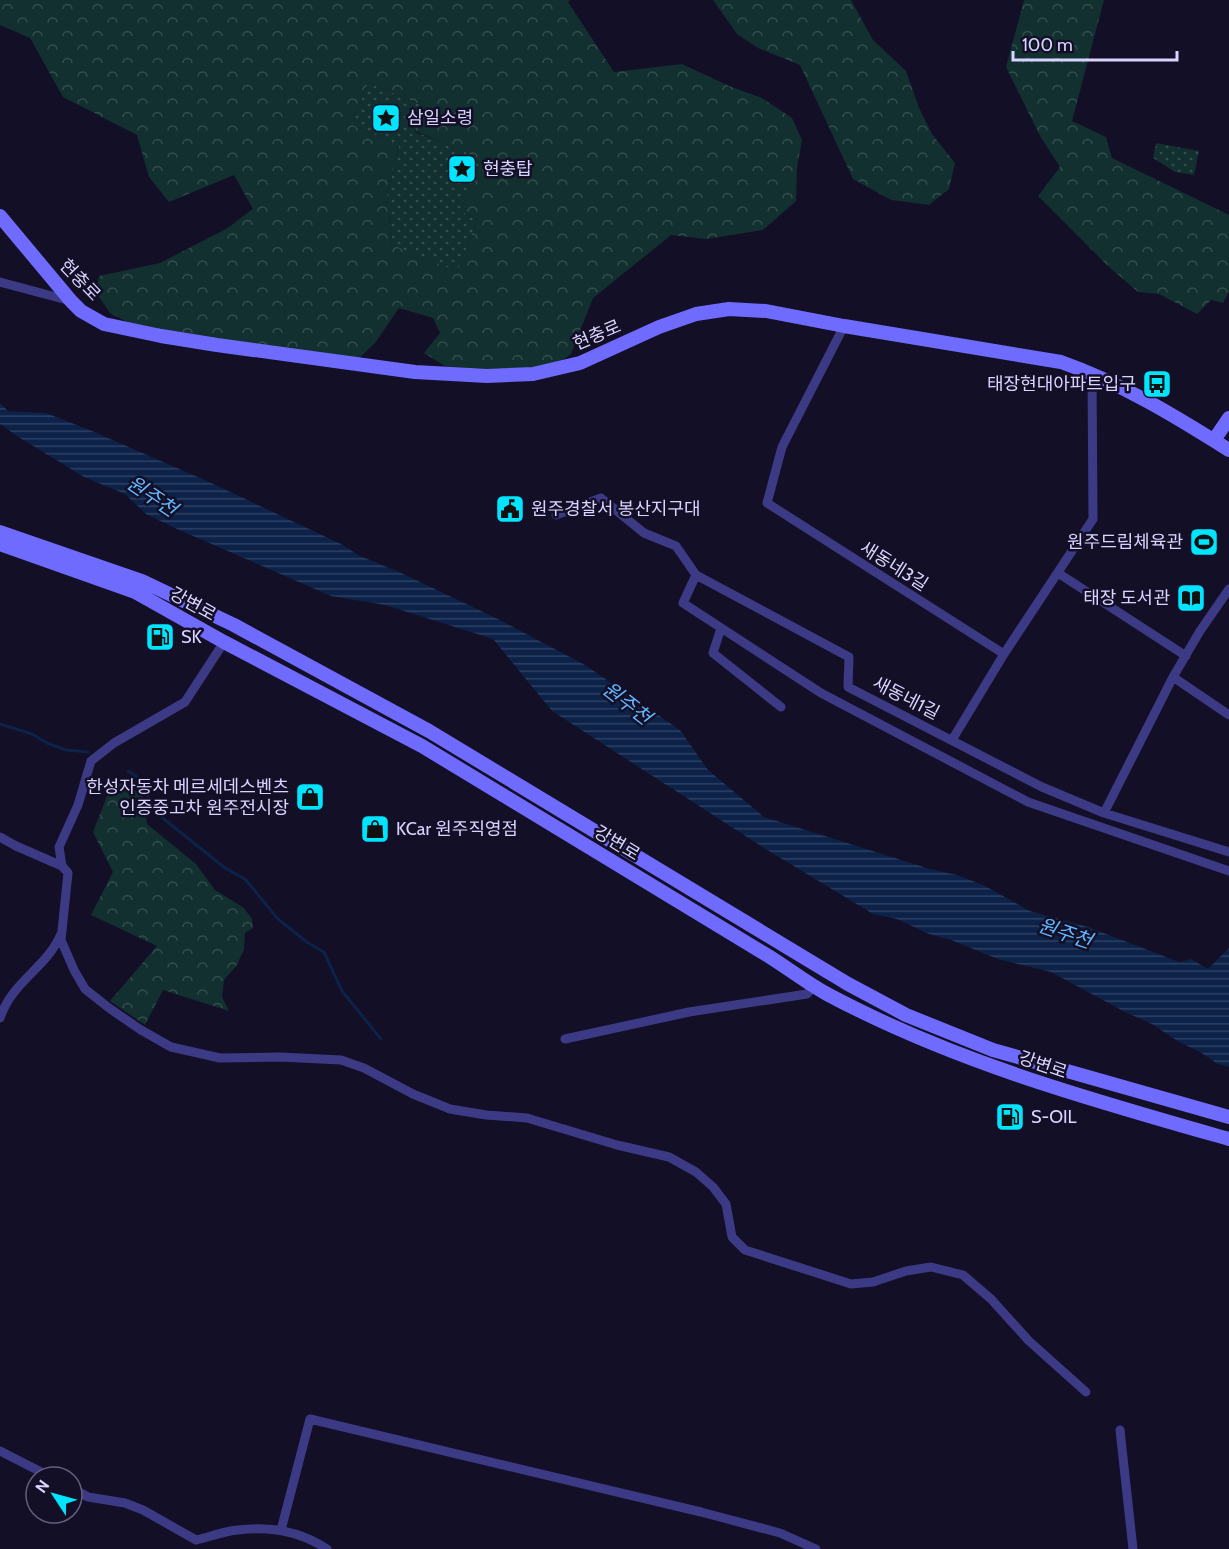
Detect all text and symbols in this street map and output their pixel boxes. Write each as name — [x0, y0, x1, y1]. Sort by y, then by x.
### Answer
scale bar — [1013, 24, 1176, 62]
text: 100 m — [1022, 34, 1073, 56]
place icon: 삼일소령 — [370, 102, 402, 134]
place label: 삼일소령 — [407, 107, 473, 129]
place icon: 현충탑 — [446, 153, 478, 185]
place label: 현충탑 — [483, 158, 533, 180]
street label: 현충로 — [55, 254, 105, 306]
street label: 현충로 — [570, 315, 624, 355]
bus stop icon: 태장현대아파트입구 — [1141, 368, 1173, 400]
place label: 태장현대아파트입구 — [987, 373, 1136, 395]
water label: 원주천 — [122, 471, 184, 523]
public building icon: 원주경찰서 봉산지구대 — [494, 493, 526, 525]
place label: 원주경찰서 봉산지구대 — [531, 498, 701, 520]
sports icon: 원주드림체육관 — [1188, 526, 1220, 558]
place label: 원주드림체육관 — [1067, 531, 1183, 553]
street label: 새동네3길 — [856, 537, 932, 595]
street label: 강변로 — [166, 582, 220, 626]
library icon: 태장 도서관 — [1175, 582, 1207, 614]
place label: 태장 도서관 — [1083, 587, 1170, 609]
fuel station icon: SK — [144, 621, 176, 653]
place label: SK — [181, 626, 203, 648]
street label: 새동네1길 — [869, 672, 943, 724]
water label: 원주천 — [598, 677, 658, 731]
place label: 한성자동차 메르세데스벤츠 인증중고차 원주전시장 — [86, 776, 289, 819]
shop icon: 한성자동차 메르세데스벤츠 인증중고차 원주전시장 — [294, 781, 326, 813]
shop icon: KCar 원주직영점 — [359, 813, 391, 845]
place label: KCar 원주직영점 — [396, 818, 518, 840]
street label: 강변로 — [590, 821, 644, 865]
water label: 원주천 — [1035, 913, 1097, 954]
street label: 강변로 — [1016, 1047, 1070, 1083]
fuel station icon: S-OIL — [994, 1101, 1026, 1133]
place label: S-OIL — [1031, 1106, 1077, 1128]
north arrow — [24, 1465, 84, 1525]
text: N — [31, 1476, 53, 1497]

